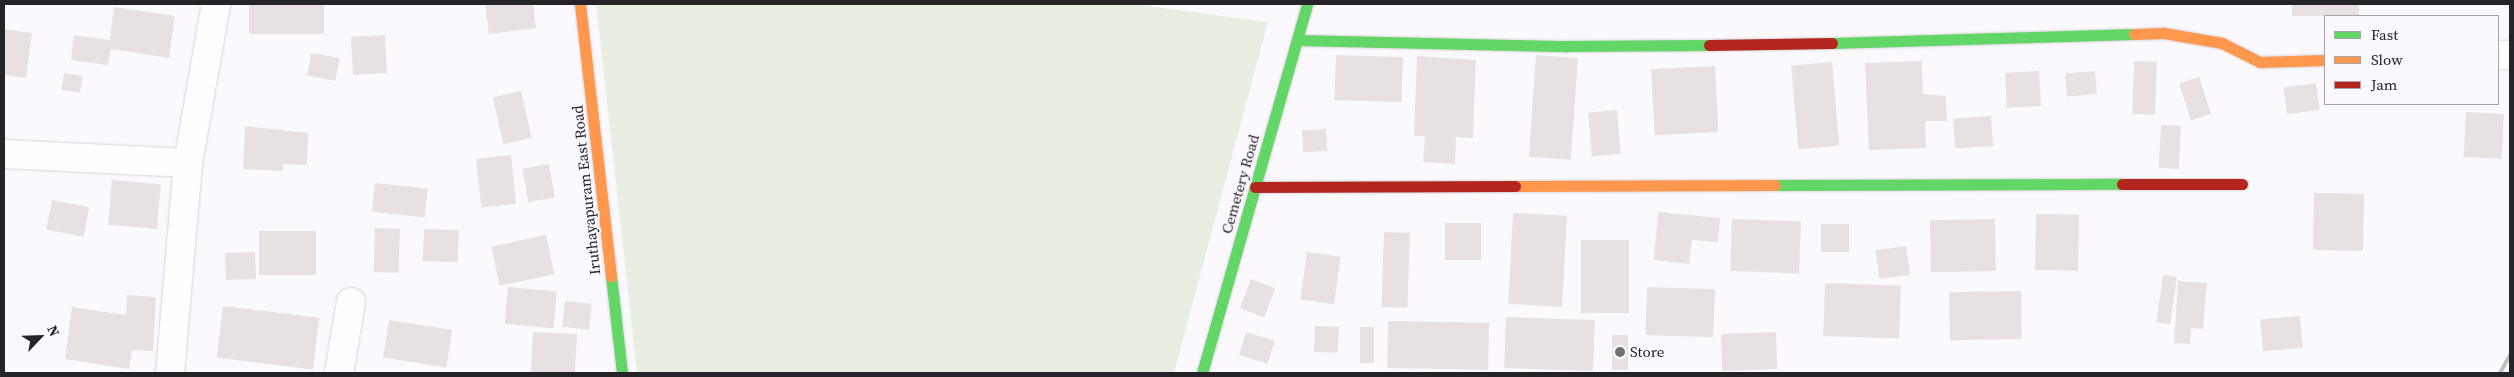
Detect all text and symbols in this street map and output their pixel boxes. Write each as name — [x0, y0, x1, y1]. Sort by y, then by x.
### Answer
legend — [2324, 15, 2499, 105]
text: Fast — [2371, 24, 2398, 45]
text: Slow — [2371, 49, 2403, 70]
text: Jam — [2371, 74, 2397, 95]
street label: Iruthayapuram East Road — [568, 104, 604, 276]
street label: Cemetery Road — [1217, 132, 1263, 236]
north arrow — [15, 312, 65, 362]
text: N — [42, 322, 65, 340]
place label: Store — [1630, 343, 1664, 361]
marker: Store — [1614, 346, 1626, 358]

